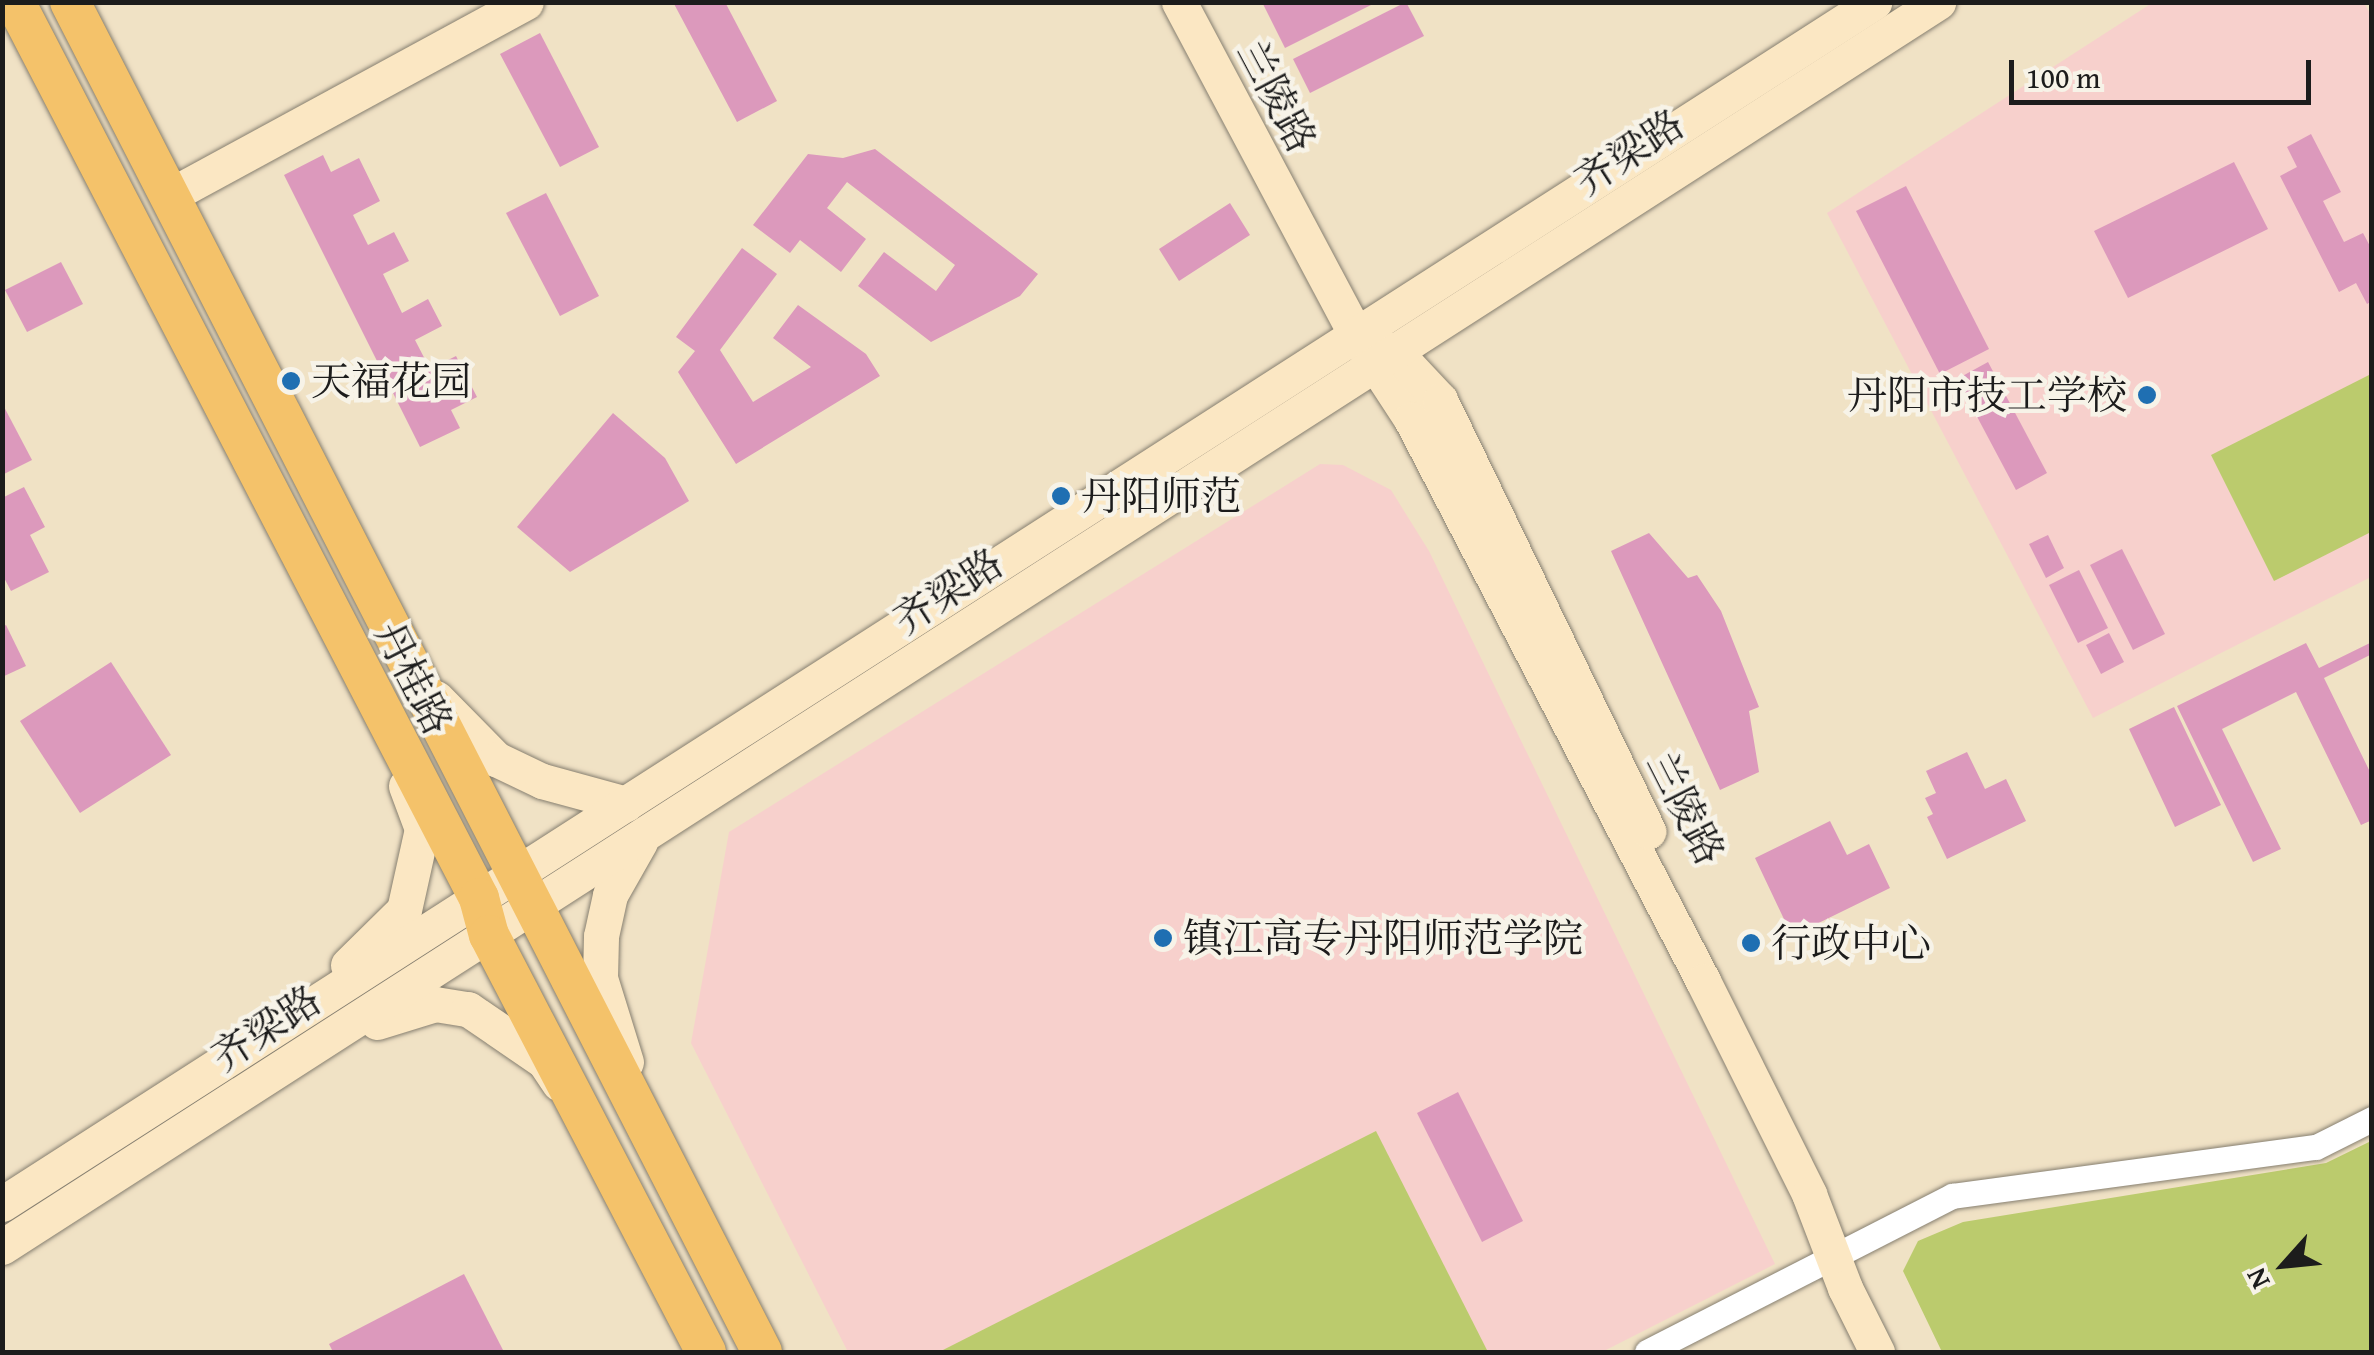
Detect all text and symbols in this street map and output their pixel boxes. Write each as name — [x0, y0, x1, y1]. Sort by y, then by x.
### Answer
street label: 兰陵路 — [1228, 32, 1326, 160]
scale bar — [2014, 40, 2316, 102]
text: 100 m — [2026, 55, 2100, 99]
street label: 齐梁路 — [1566, 99, 1692, 205]
place label: 天福花园 — [311, 357, 471, 405]
marker: 天福花园 — [280, 370, 302, 392]
place label: 丹阳市技工学校 — [1847, 371, 2127, 419]
marker: 丹阳市技工学校 — [2136, 384, 2158, 406]
place label: 丹阳师范 — [1081, 472, 1241, 520]
marker: 丹阳师范 — [1050, 485, 1072, 507]
street label: 齐梁路 — [885, 538, 1011, 644]
street label: 丹桂路 — [365, 614, 463, 742]
street label: 兰陵路 — [1637, 744, 1735, 872]
place label: 镇江高专丹阳师范学院 — [1183, 914, 1583, 962]
place label: 行政中心 — [1771, 919, 1931, 967]
marker: 镇江高专丹阳师范学院 — [1152, 927, 1174, 949]
marker: 行政中心 — [1740, 932, 1762, 954]
street label: 齐梁路 — [203, 975, 329, 1081]
north arrow — [2234, 1215, 2334, 1315]
text: N — [2234, 1261, 2279, 1296]

